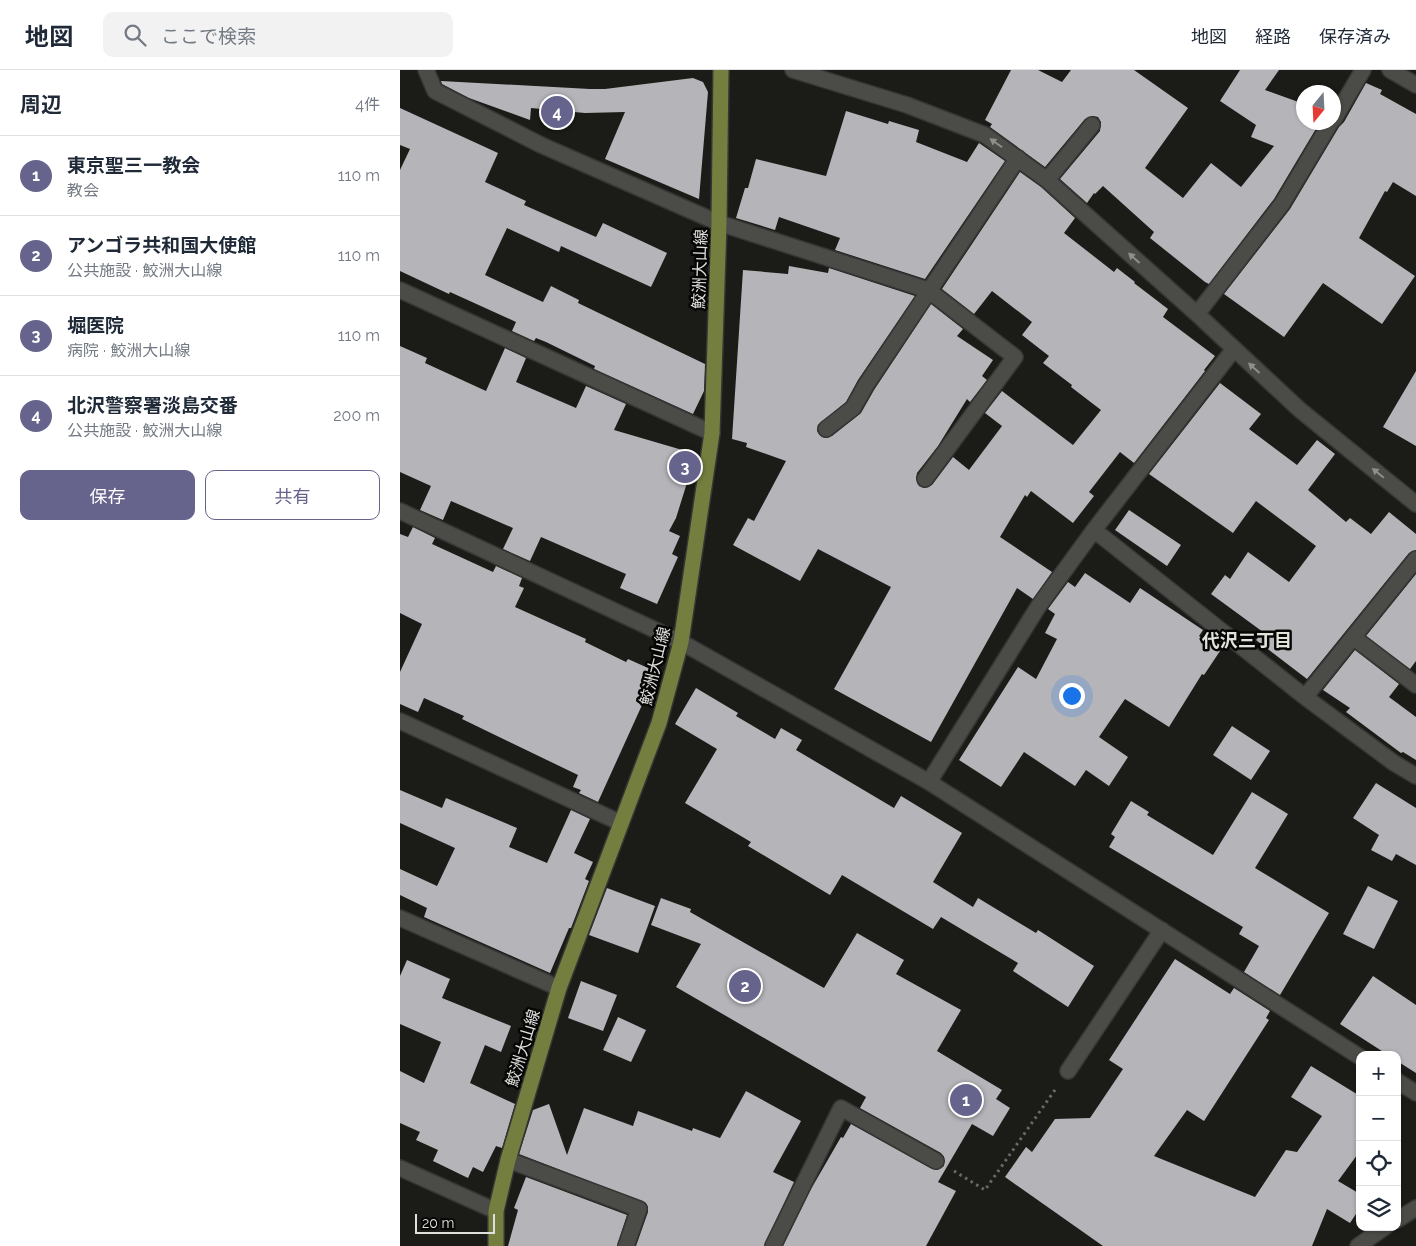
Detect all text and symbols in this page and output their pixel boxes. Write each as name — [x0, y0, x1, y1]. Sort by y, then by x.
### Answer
search box — [103, 12, 453, 57]
icon: search — [121, 21, 149, 49]
text: 地図 — [25, 22, 73, 51]
text: ここで検索 — [161, 25, 256, 47]
text: 地図 — [1191, 26, 1227, 47]
text: 経路 — [1255, 26, 1291, 47]
text: 保存済み — [1319, 26, 1391, 47]
north arrow — [1296, 85, 1341, 130]
text: 周辺 — [20, 92, 62, 117]
pin: 4 — [541, 93, 573, 131]
text: 4件 — [355, 95, 380, 114]
one-way arrow — [989, 138, 1003, 148]
text: 東京聖三一教会 — [67, 154, 200, 176]
text: 1 — [32, 166, 40, 185]
text: 110 m — [338, 166, 380, 185]
text: 教会 — [67, 181, 99, 200]
street label: 鮫洲大山線 — [689, 229, 711, 309]
text: アンゴラ共和国大使館 — [67, 234, 256, 256]
text: 2 — [31, 246, 41, 265]
text: 110 m — [338, 246, 380, 265]
one-way arrow — [1129, 252, 1141, 264]
text: 公共施設 · 鮫洲大山線 — [67, 261, 222, 280]
text: 堀医院 — [67, 314, 124, 336]
text: 3 — [32, 326, 40, 345]
text: 110 m — [338, 326, 380, 345]
text: 病院 · 鮫洲大山線 — [67, 341, 190, 360]
one-way arrow — [1249, 362, 1261, 374]
text: 北沢警察署淡島交番 — [67, 394, 238, 416]
text: 4 — [31, 406, 41, 425]
text: 200 m — [333, 406, 380, 425]
text: 公共施設 · 鮫洲大山線 — [67, 421, 222, 440]
pin: 3 — [669, 448, 701, 486]
one-way arrow — [1372, 467, 1385, 478]
button: 保存 — [20, 470, 195, 520]
button: 共有 — [205, 470, 380, 520]
street label: 鮫洲大山線 — [636, 625, 674, 707]
district label: 代沢三丁目 — [1201, 630, 1292, 651]
your location — [1059, 683, 1085, 709]
pin: 2 — [729, 967, 761, 1005]
street label: 鮫洲大山線 — [502, 1007, 544, 1089]
map controls — [1356, 1051, 1401, 1231]
button: + — [1356, 1051, 1401, 1096]
pin: 1 — [950, 1081, 982, 1119]
button: − — [1356, 1096, 1401, 1141]
button: locate — [1356, 1141, 1401, 1186]
button: layers — [1356, 1186, 1401, 1231]
scale bar — [415, 1211, 495, 1234]
text: 20 m — [422, 1215, 454, 1231]

